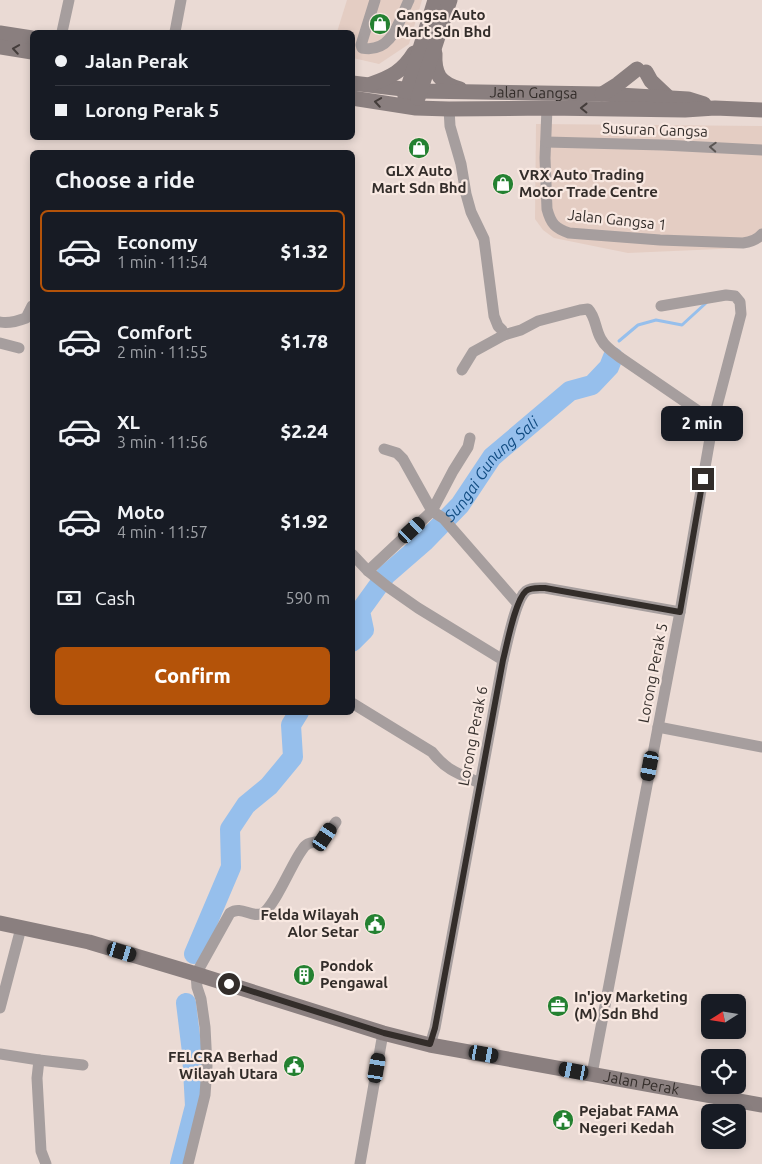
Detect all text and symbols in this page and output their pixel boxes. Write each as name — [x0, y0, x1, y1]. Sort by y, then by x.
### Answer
place label: Gangsa Auto Mart Sdn Bhd — [396, 6, 491, 40]
shop icon: Gangsa Auto Mart Sdn Bhd — [368, 12, 392, 36]
one-way arrow — [12, 45, 21, 55]
text: Jalan Perak — [85, 50, 188, 72]
street label: Jalan Gangsa — [489, 83, 578, 102]
one-way arrow — [374, 97, 382, 108]
text: Lorong Perak 5 — [85, 99, 219, 121]
one-way arrow — [580, 103, 588, 114]
street label: Susuran Gangsa — [602, 119, 708, 140]
shop icon: GLX Auto Mart Sdn Bhd — [407, 136, 431, 160]
one-way arrow — [709, 142, 717, 153]
place label: GLX Auto Mart Sdn Bhd — [371, 162, 467, 196]
place label: VRX Auto Trading Motor Trade Centre — [519, 166, 658, 200]
text: Choose a ride — [55, 167, 195, 192]
shop icon: VRX Auto Trading Motor Trade Centre — [491, 172, 515, 196]
street label: Jalan Gangsa 1 — [567, 206, 668, 233]
icon: car — [57, 229, 102, 274]
text: Economy — [117, 231, 198, 253]
text: $1.32 — [280, 240, 328, 262]
text: 1 min · 11:54 — [117, 253, 208, 271]
icon: car — [57, 319, 102, 364]
text: Comfort — [117, 321, 192, 343]
text: $1.78 — [280, 330, 328, 352]
text: 2 min · 11:55 — [117, 343, 208, 361]
callout: 2 min — [662, 406, 744, 442]
icon: car — [57, 409, 102, 454]
text: XL — [117, 411, 140, 433]
water label: Sungai Gunung Sali — [440, 412, 543, 525]
text: 2 min — [682, 414, 722, 432]
text: $2.24 — [280, 420, 328, 442]
text: 3 min · 11:56 — [117, 433, 208, 451]
route end — [692, 468, 714, 490]
icon: car — [57, 499, 102, 544]
text: Moto — [117, 501, 165, 523]
text: $1.92 — [280, 510, 328, 532]
car — [395, 514, 428, 546]
text: 4 min · 11:57 — [117, 523, 208, 541]
icon: cash — [55, 584, 83, 612]
text: Cash — [95, 587, 136, 609]
text: 590 m — [285, 589, 330, 607]
street label: Lorong Perak 5 — [635, 622, 671, 724]
button: Confirm — [55, 647, 330, 705]
street label: Lorong Perak 6 — [455, 685, 491, 787]
car — [639, 750, 660, 782]
car — [310, 820, 339, 854]
place label: Felda Wilayah Alor Setar — [260, 906, 360, 940]
public building icon: Felda Wilayah Alor Setar — [363, 912, 387, 936]
car — [105, 940, 138, 964]
place label: Pondok Pengawal — [320, 957, 388, 991]
building icon: Pondok Pengawal — [292, 963, 316, 987]
route start — [218, 973, 240, 995]
place label: In'joy Marketing (M) Sdn Bhd — [574, 988, 688, 1022]
office icon: In'joy Marketing (M) Sdn Bhd — [546, 994, 570, 1018]
north arrow — [701, 994, 746, 1039]
map controls — [701, 994, 746, 1149]
car — [467, 1044, 500, 1064]
place label: FELCRA Berhad Wilayah Utara — [168, 1048, 278, 1082]
button: locate — [701, 1049, 746, 1094]
car — [367, 1052, 386, 1084]
public building icon: FELCRA Berhad Wilayah Utara — [282, 1054, 306, 1078]
car — [557, 1061, 590, 1081]
street label: Jalan Perak — [602, 1068, 681, 1098]
place label: Pejabat FAMA Negeri Kedah — [579, 1102, 679, 1136]
button: layers — [701, 1104, 746, 1149]
public building icon: Pejabat FAMA Negeri Kedah — [551, 1108, 575, 1132]

